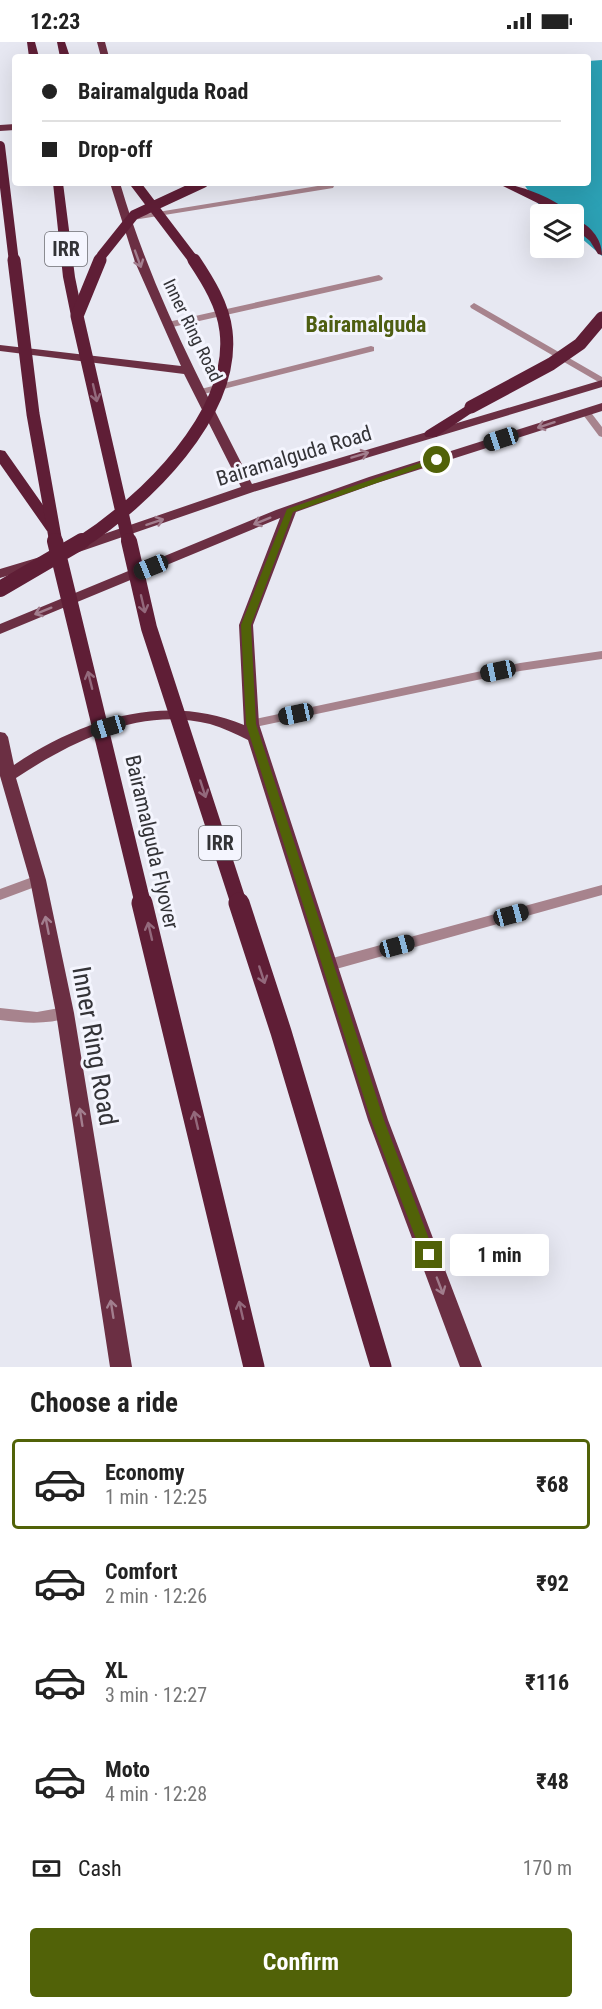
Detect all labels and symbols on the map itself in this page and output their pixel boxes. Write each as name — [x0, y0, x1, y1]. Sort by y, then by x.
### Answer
road number: IRR — [45, 232, 87, 266]
one-way arrow — [134, 249, 145, 268]
street label: Inner Ring Road — [159, 275, 227, 385]
district label: Bairamalguda — [306, 312, 426, 337]
one-way arrow — [89, 383, 101, 402]
one-way arrow — [537, 420, 556, 431]
street label: Bairamalguda Road — [213, 421, 375, 491]
car — [481, 425, 521, 453]
route start — [423, 446, 450, 473]
one-way arrow — [350, 449, 369, 460]
one-way arrow — [145, 516, 164, 527]
one-way arrow — [253, 516, 272, 527]
car — [131, 552, 171, 582]
one-way arrow — [138, 594, 150, 613]
one-way arrow — [34, 606, 53, 617]
car — [479, 658, 517, 684]
one-way arrow — [84, 671, 96, 690]
car — [277, 701, 315, 727]
car — [88, 713, 128, 741]
street label: Bairamalguda Flyover — [120, 753, 184, 931]
one-way arrow — [198, 779, 209, 798]
road number: IRR — [199, 826, 241, 860]
car — [491, 902, 531, 928]
one-way arrow — [41, 915, 52, 935]
one-way arrow — [144, 921, 156, 940]
car — [377, 933, 417, 959]
street label: Inner Ring Road — [66, 964, 124, 1128]
one-way arrow — [257, 965, 268, 984]
one-way arrow — [75, 1107, 86, 1127]
one-way arrow — [189, 1111, 201, 1130]
callout: 1 min — [450, 1234, 549, 1276]
route end — [415, 1241, 442, 1268]
one-way arrow — [435, 1276, 446, 1295]
one-way arrow — [106, 1300, 117, 1320]
one-way arrow — [234, 1301, 246, 1320]

